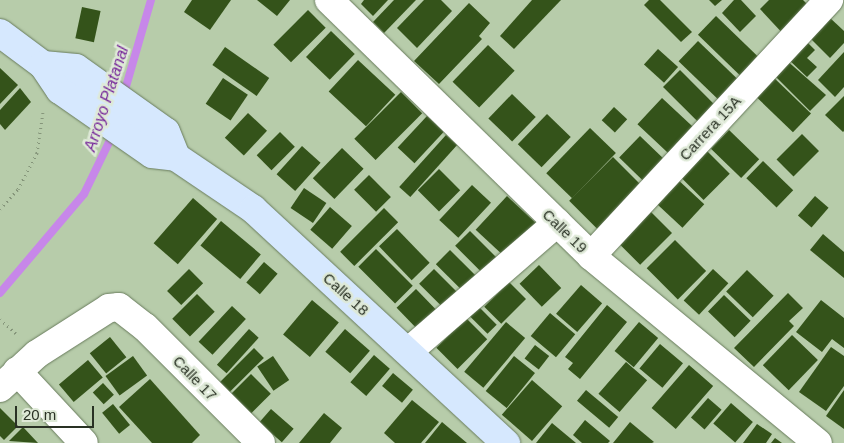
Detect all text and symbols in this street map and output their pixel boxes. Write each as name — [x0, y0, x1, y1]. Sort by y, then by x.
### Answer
water label: Arroyo Platanal — [81, 44, 133, 154]
street label: Carrera 15A — [676, 92, 744, 164]
street label: Calle 19 — [539, 205, 591, 257]
street label: Calle 18 — [320, 269, 372, 319]
street label: Calle 17 — [169, 352, 221, 404]
scale bar — [18, 396, 96, 428]
text: 20 m — [23, 406, 56, 423]

